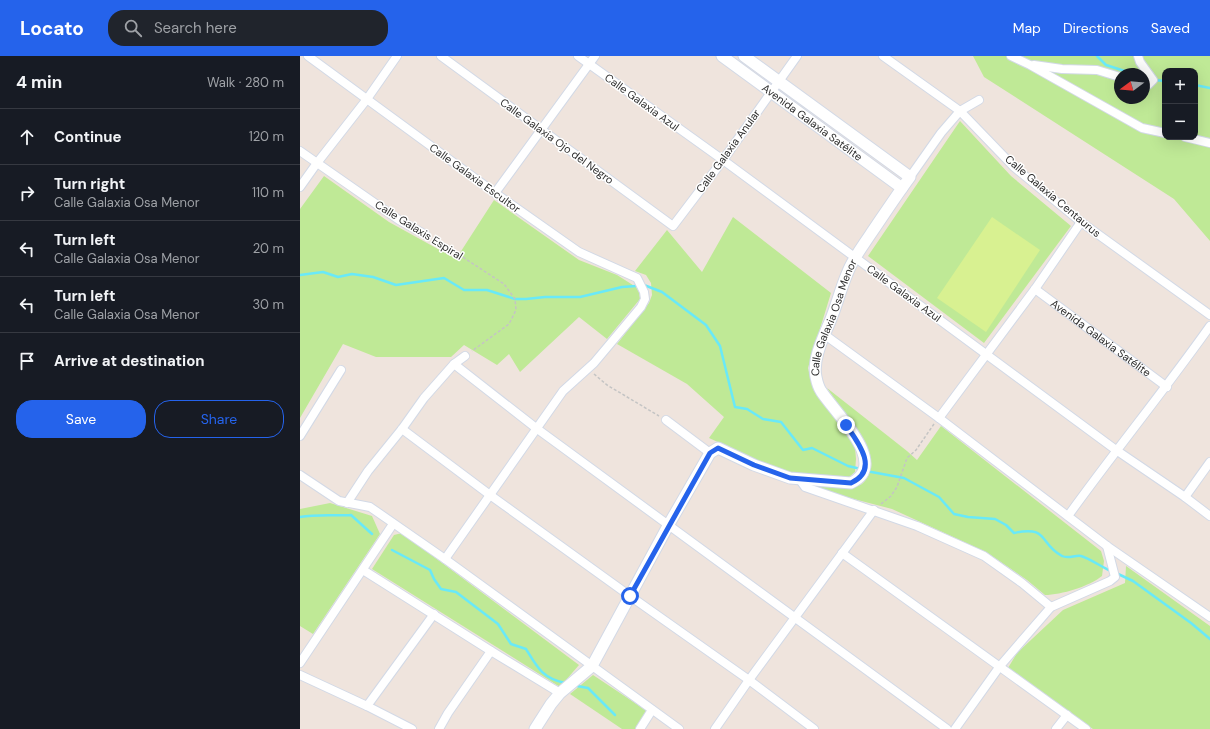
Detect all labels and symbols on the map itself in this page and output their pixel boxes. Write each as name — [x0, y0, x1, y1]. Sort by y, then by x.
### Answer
north arrow — [1114, 68, 1150, 104]
street label: Calle Galaxia Azul — [602, 70, 682, 134]
street label: Avenida Galaxia Satélite — [759, 81, 865, 164]
street label: Calle Galaxia Ojo del Negro — [497, 95, 617, 187]
street label: Calle Galaxia Anular — [693, 106, 763, 196]
street label: Calle Galaxia Escultor — [427, 140, 523, 216]
street label: Calle Galaxia Centaurus — [1002, 152, 1104, 240]
street label: Calle Galaxis Espiral — [372, 197, 466, 263]
street label: Calle Galaxia Osa Menor — [808, 256, 860, 376]
street label: Calle Galaxia Azul — [864, 261, 944, 325]
street label: Avenida Galaxia Satélite — [1048, 296, 1154, 380]
route end — [837, 416, 855, 434]
route start — [621, 587, 639, 605]

